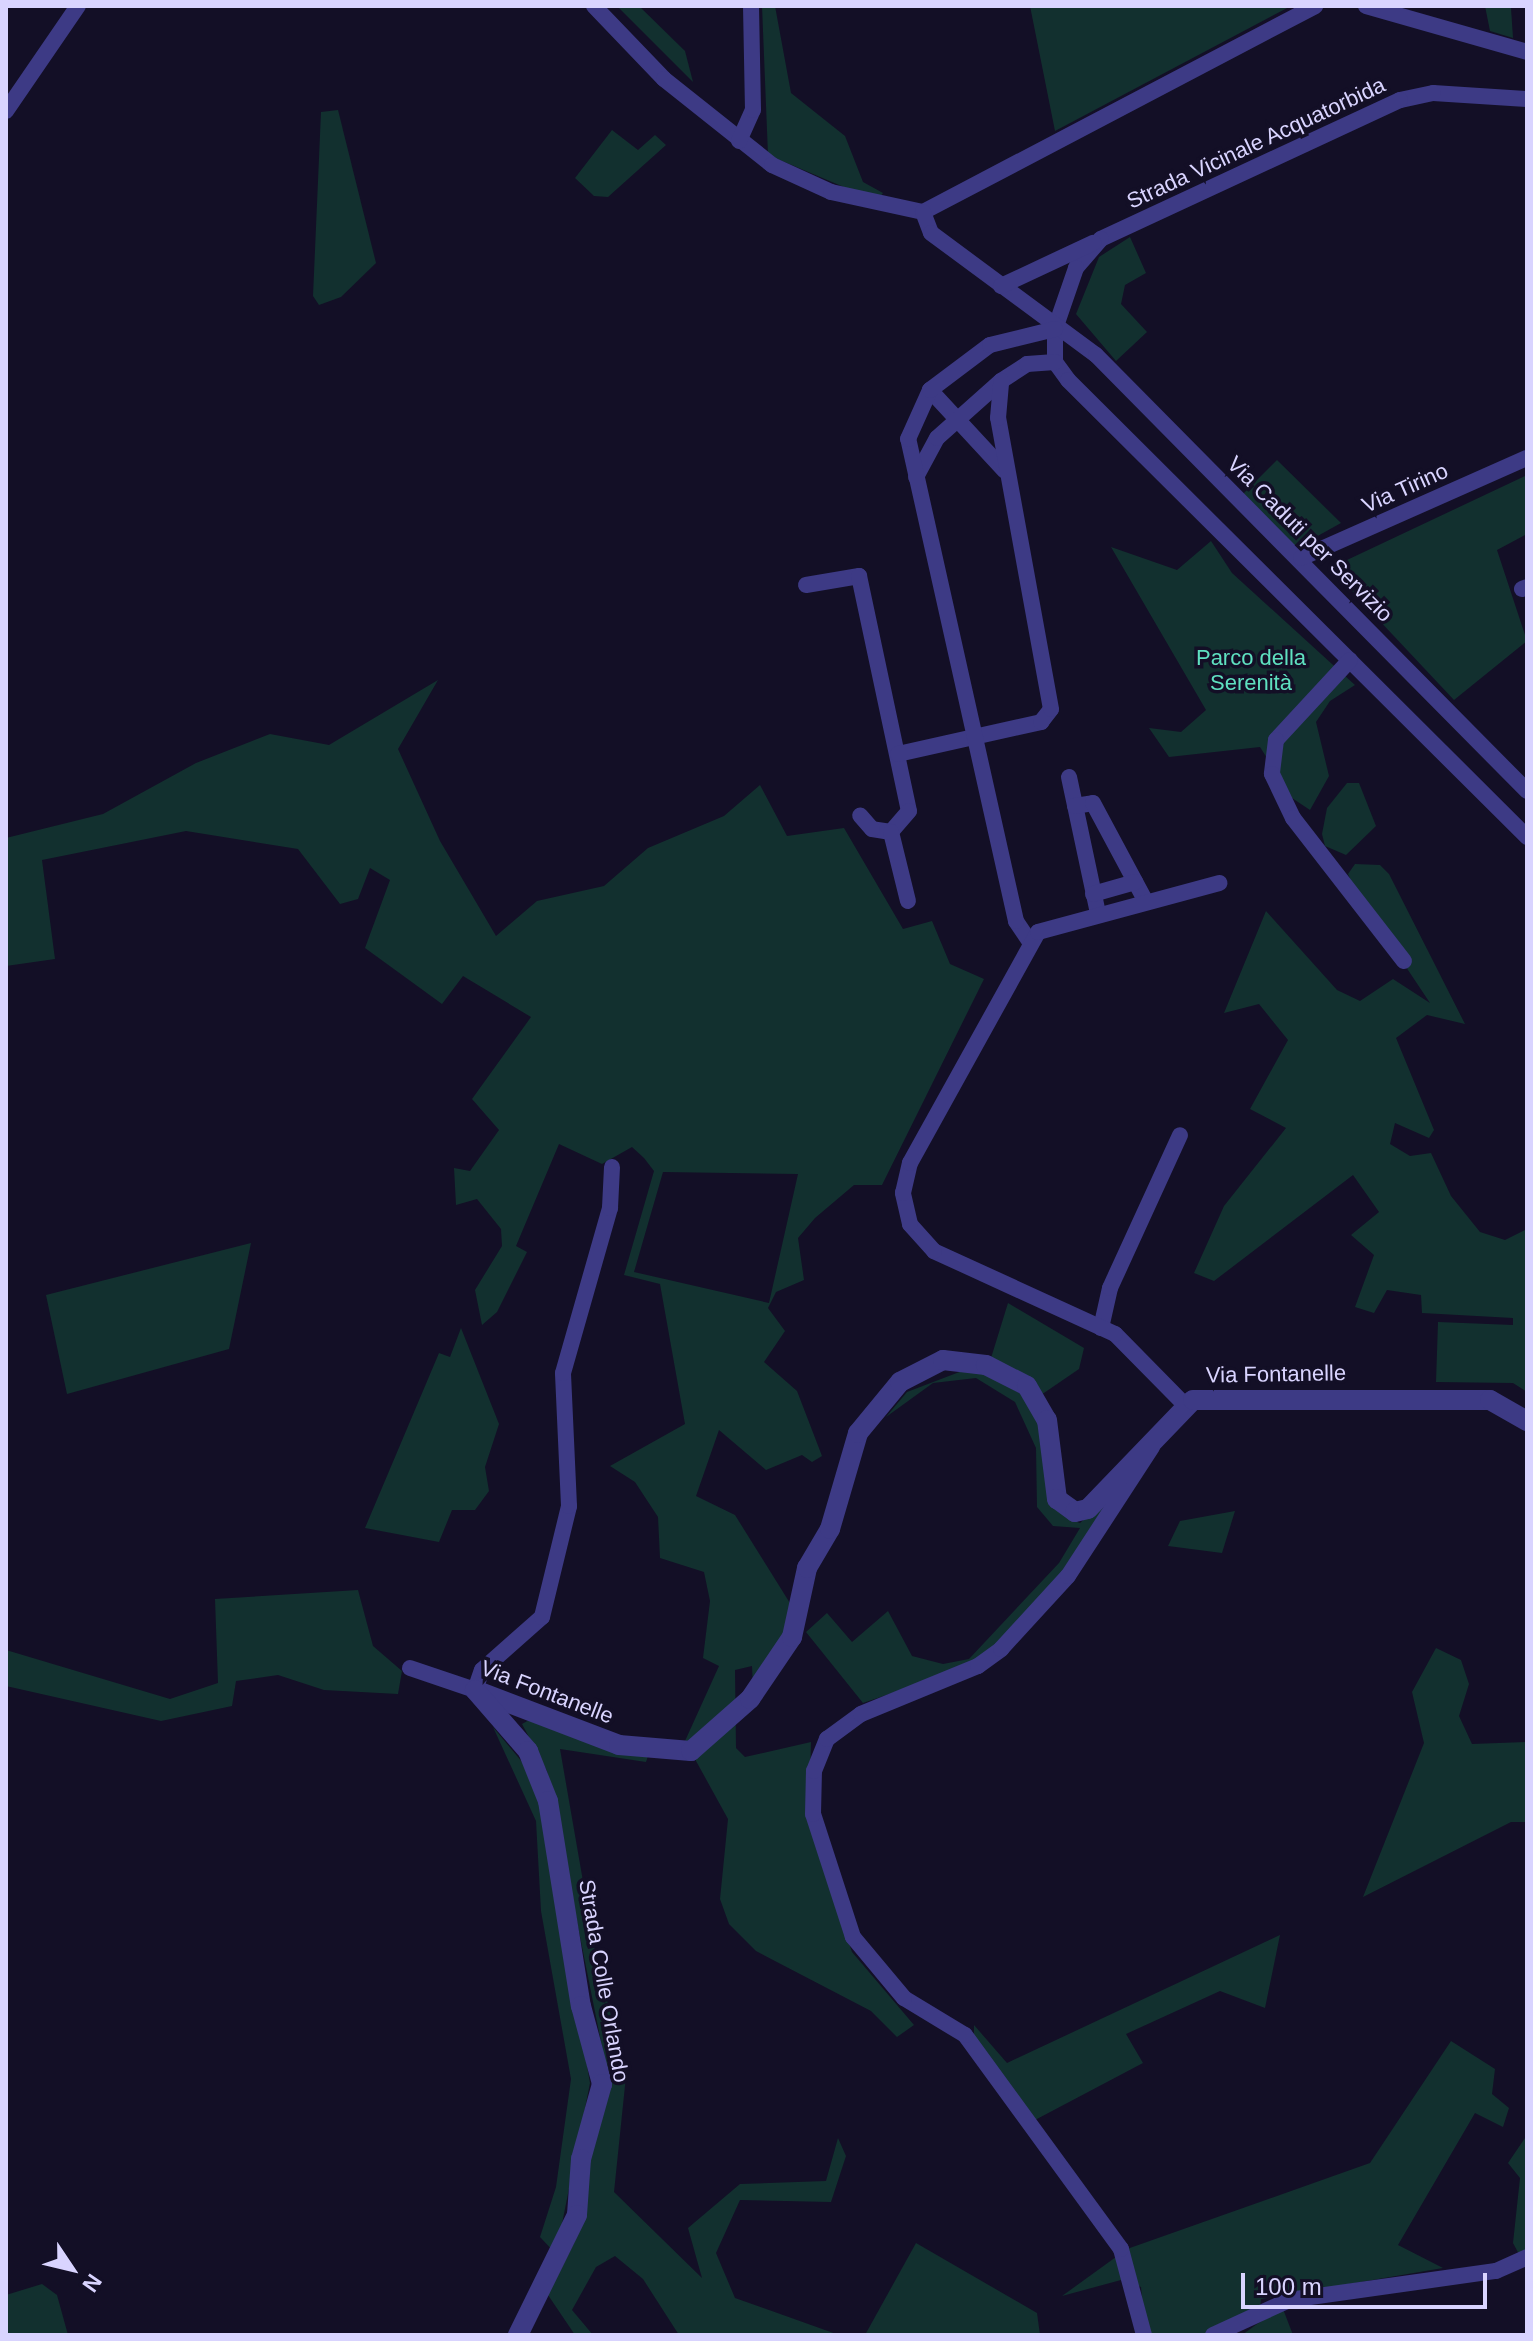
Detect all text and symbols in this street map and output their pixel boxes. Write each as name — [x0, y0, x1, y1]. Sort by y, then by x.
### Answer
street label: Strada Vicinale Acquatorbida — [1122, 71, 1390, 215]
street label: Via Caduti per Servizio — [1222, 451, 1398, 627]
street label: Via Tirino — [1358, 457, 1452, 519]
park label: Parco della Serenità — [1196, 644, 1306, 696]
street label: Via Fontanelle — [1206, 1360, 1346, 1388]
street label: Via Fontanelle — [477, 1655, 617, 1729]
street label: Strada Colle Orlando — [573, 1878, 635, 2084]
north arrow — [32, 2229, 112, 2309]
scale bar — [1245, 2257, 1491, 2307]
text: N — [77, 2269, 107, 2297]
text: 100 m — [1255, 2273, 1322, 2300]

